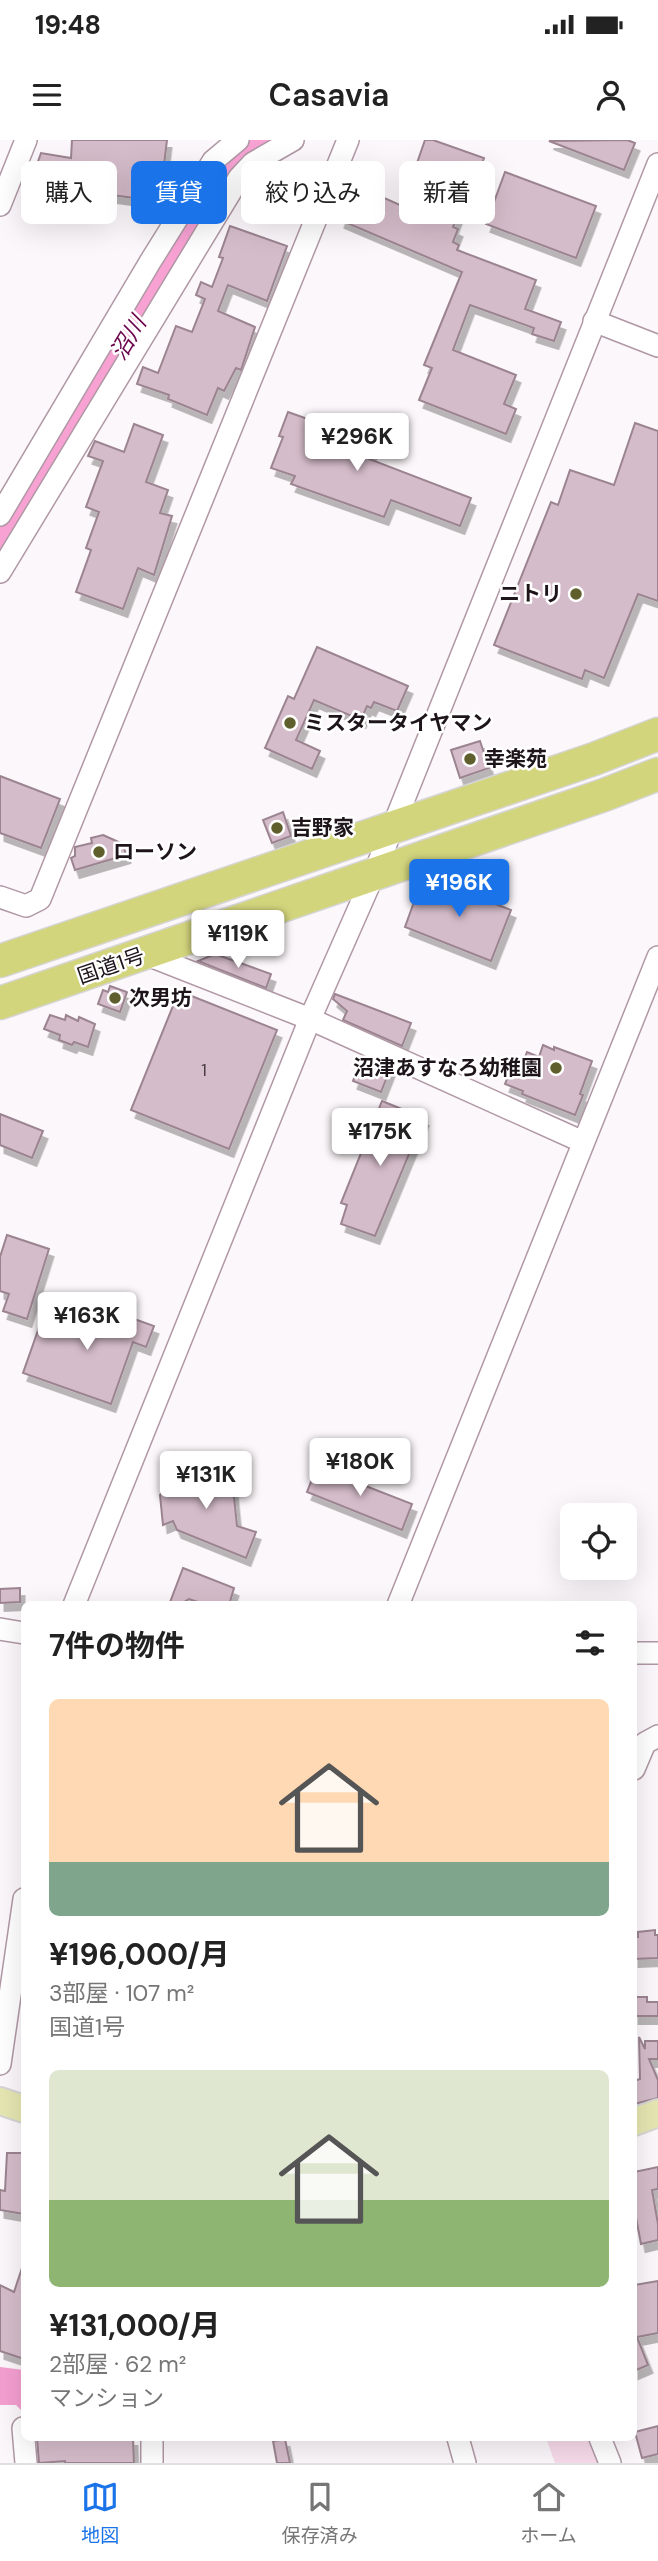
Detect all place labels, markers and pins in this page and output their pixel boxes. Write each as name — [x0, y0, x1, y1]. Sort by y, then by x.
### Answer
pin: ¥296K — [308, 414, 406, 473]
place label: ニトリ — [499, 580, 562, 608]
marker: ニトリ — [568, 586, 584, 602]
place label: ミスタータイヤマン — [304, 709, 492, 737]
marker: ミスタータイヤマン — [282, 715, 298, 731]
place label: 幸楽苑 — [484, 745, 547, 773]
marker: 幸楽苑 — [462, 751, 478, 767]
place label: 吉野家 — [291, 814, 354, 842]
marker: 吉野家 — [269, 820, 285, 836]
place label: ローソン — [113, 838, 197, 866]
marker: ローソン — [91, 844, 107, 860]
pin: ¥196K — [410, 860, 508, 919]
pin: ¥119K — [189, 910, 287, 970]
place label: 次男坊 — [129, 984, 192, 1012]
marker: 次男坊 — [107, 990, 123, 1006]
place label: 沼津あすなろ幼稚園 — [353, 1054, 542, 1082]
marker: 沼津あすなろ幼稚園 — [548, 1060, 564, 1076]
pin: ¥175K — [331, 1108, 429, 1168]
pin: ¥163K — [38, 1292, 136, 1352]
pin: ¥180K — [311, 1438, 409, 1498]
pin: ¥131K — [157, 1452, 255, 1511]

